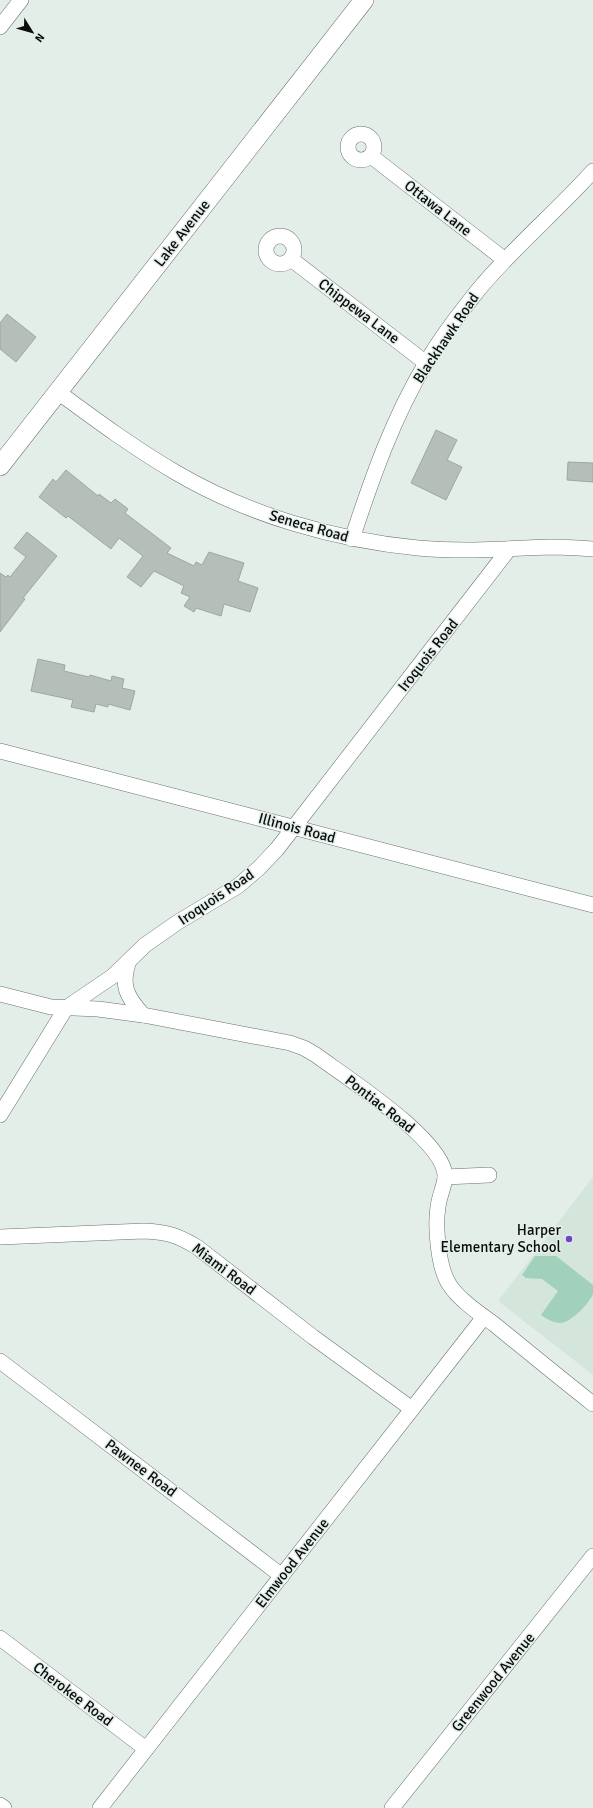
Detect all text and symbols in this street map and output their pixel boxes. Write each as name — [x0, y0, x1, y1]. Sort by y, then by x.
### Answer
north arrow — [12, 12, 52, 52]
text: N — [32, 31, 47, 45]
street label: Ottawa Lane — [401, 176, 475, 240]
street label: Lake Avenue — [150, 196, 214, 270]
street label: Chippewa Lane — [315, 275, 403, 347]
street label: Blackhawk Road — [409, 289, 483, 387]
street label: Seneca Road — [267, 506, 351, 546]
street label: Iroquois Road — [394, 615, 462, 695]
street label: Illinois Road — [256, 809, 338, 847]
street label: Iroquois Road — [175, 865, 257, 929]
street label: Pontiac Road — [342, 1071, 418, 1137]
place label: Harper Elementary School — [440, 1221, 561, 1256]
marker: Harper Elementary School — [564, 1234, 574, 1244]
street label: Miami Road — [189, 1239, 259, 1299]
street label: Pawnee Road — [102, 1435, 180, 1501]
street label: Elmwood Avenue — [251, 1515, 333, 1611]
street label: Greenwood Avenue — [448, 1629, 538, 1735]
street label: Cherokee Road — [29, 1658, 117, 1730]

